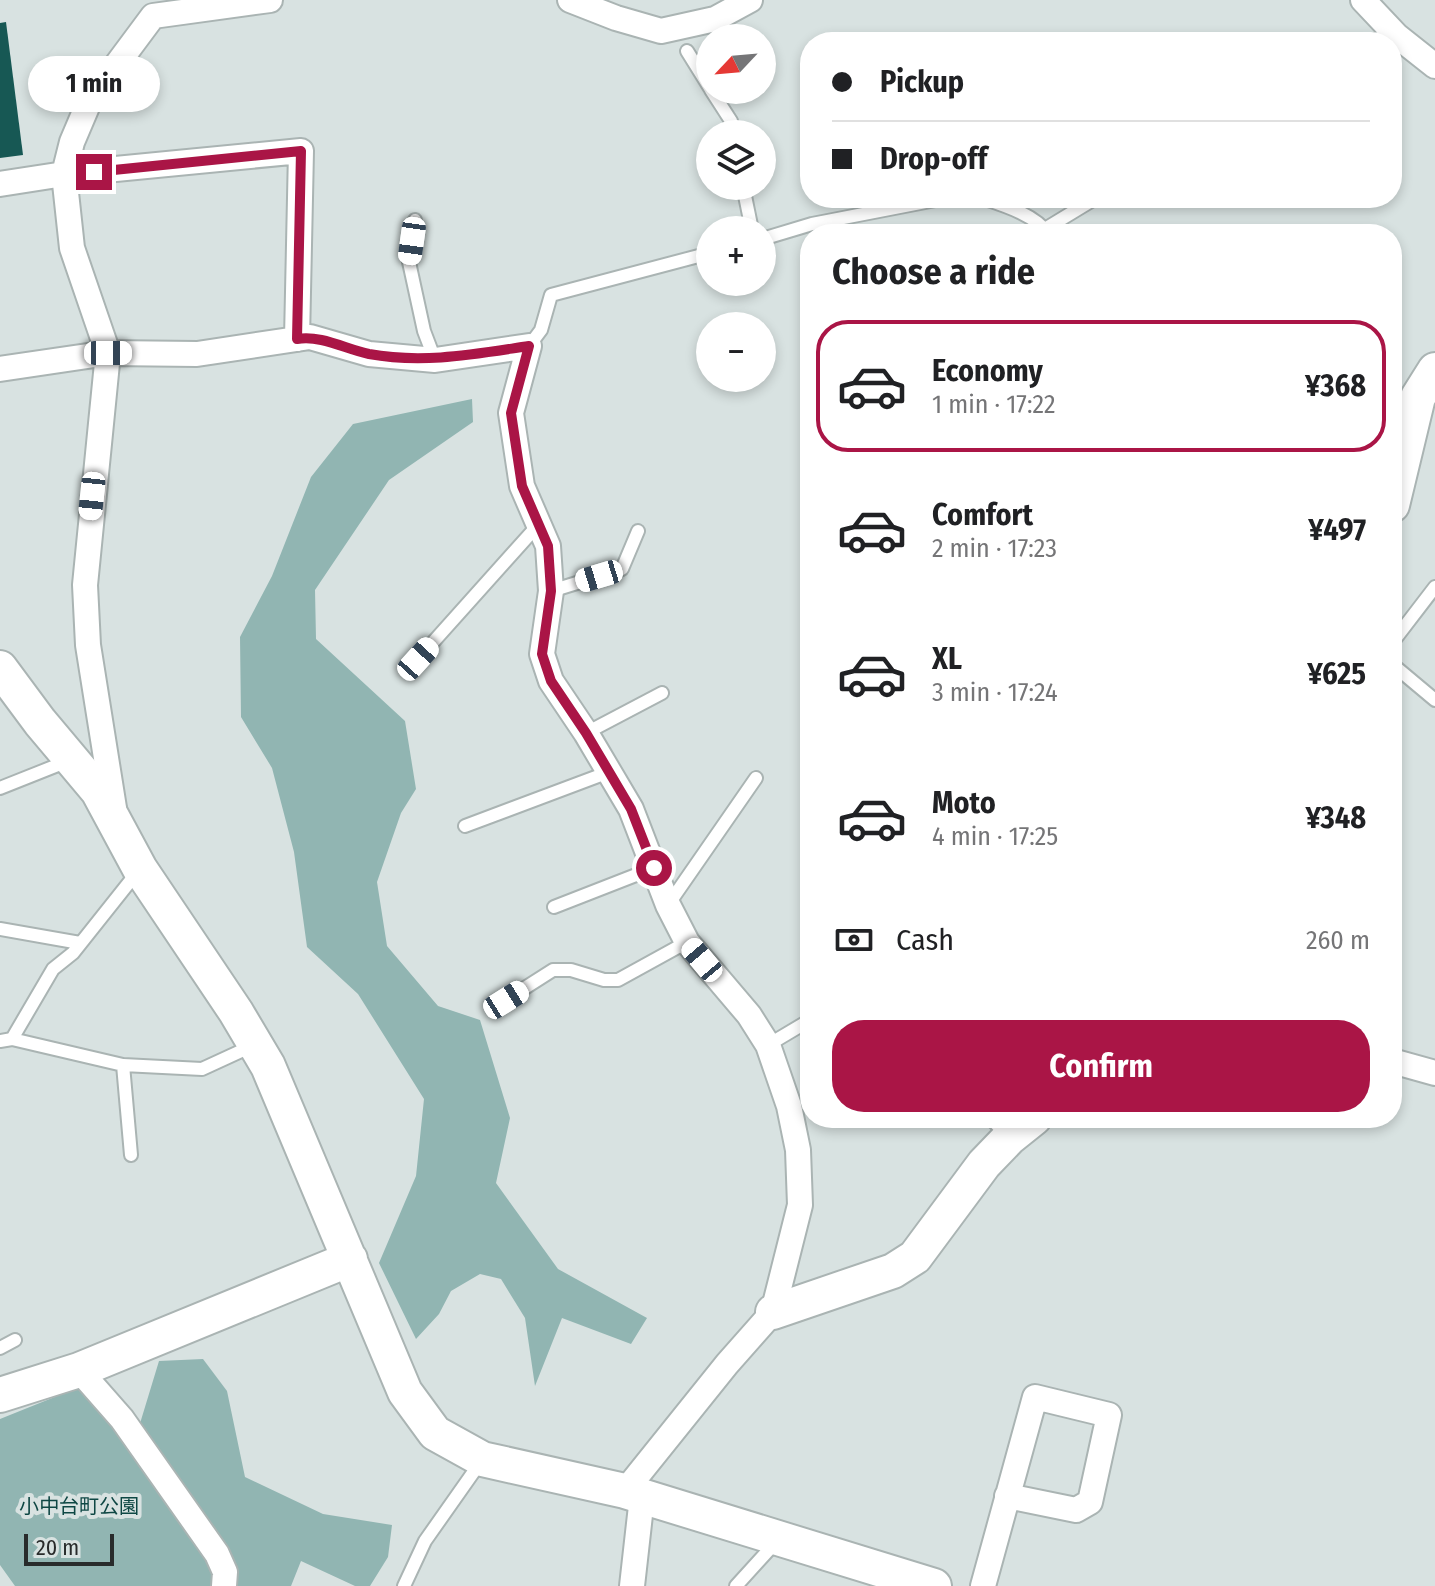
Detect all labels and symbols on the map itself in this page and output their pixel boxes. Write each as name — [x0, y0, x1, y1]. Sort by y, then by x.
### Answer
north arrow — [696, 24, 776, 104]
callout: 1 min — [28, 56, 160, 112]
route end — [76, 154, 112, 190]
car — [397, 216, 427, 266]
car — [84, 341, 132, 365]
car — [78, 471, 106, 521]
car — [573, 558, 625, 594]
car — [393, 633, 443, 685]
route start — [636, 850, 672, 886]
car — [677, 934, 727, 986]
car — [479, 977, 533, 1023]
park label: 小中台町公園 — [19, 1494, 139, 1518]
scale bar — [24, 1530, 114, 1566]

